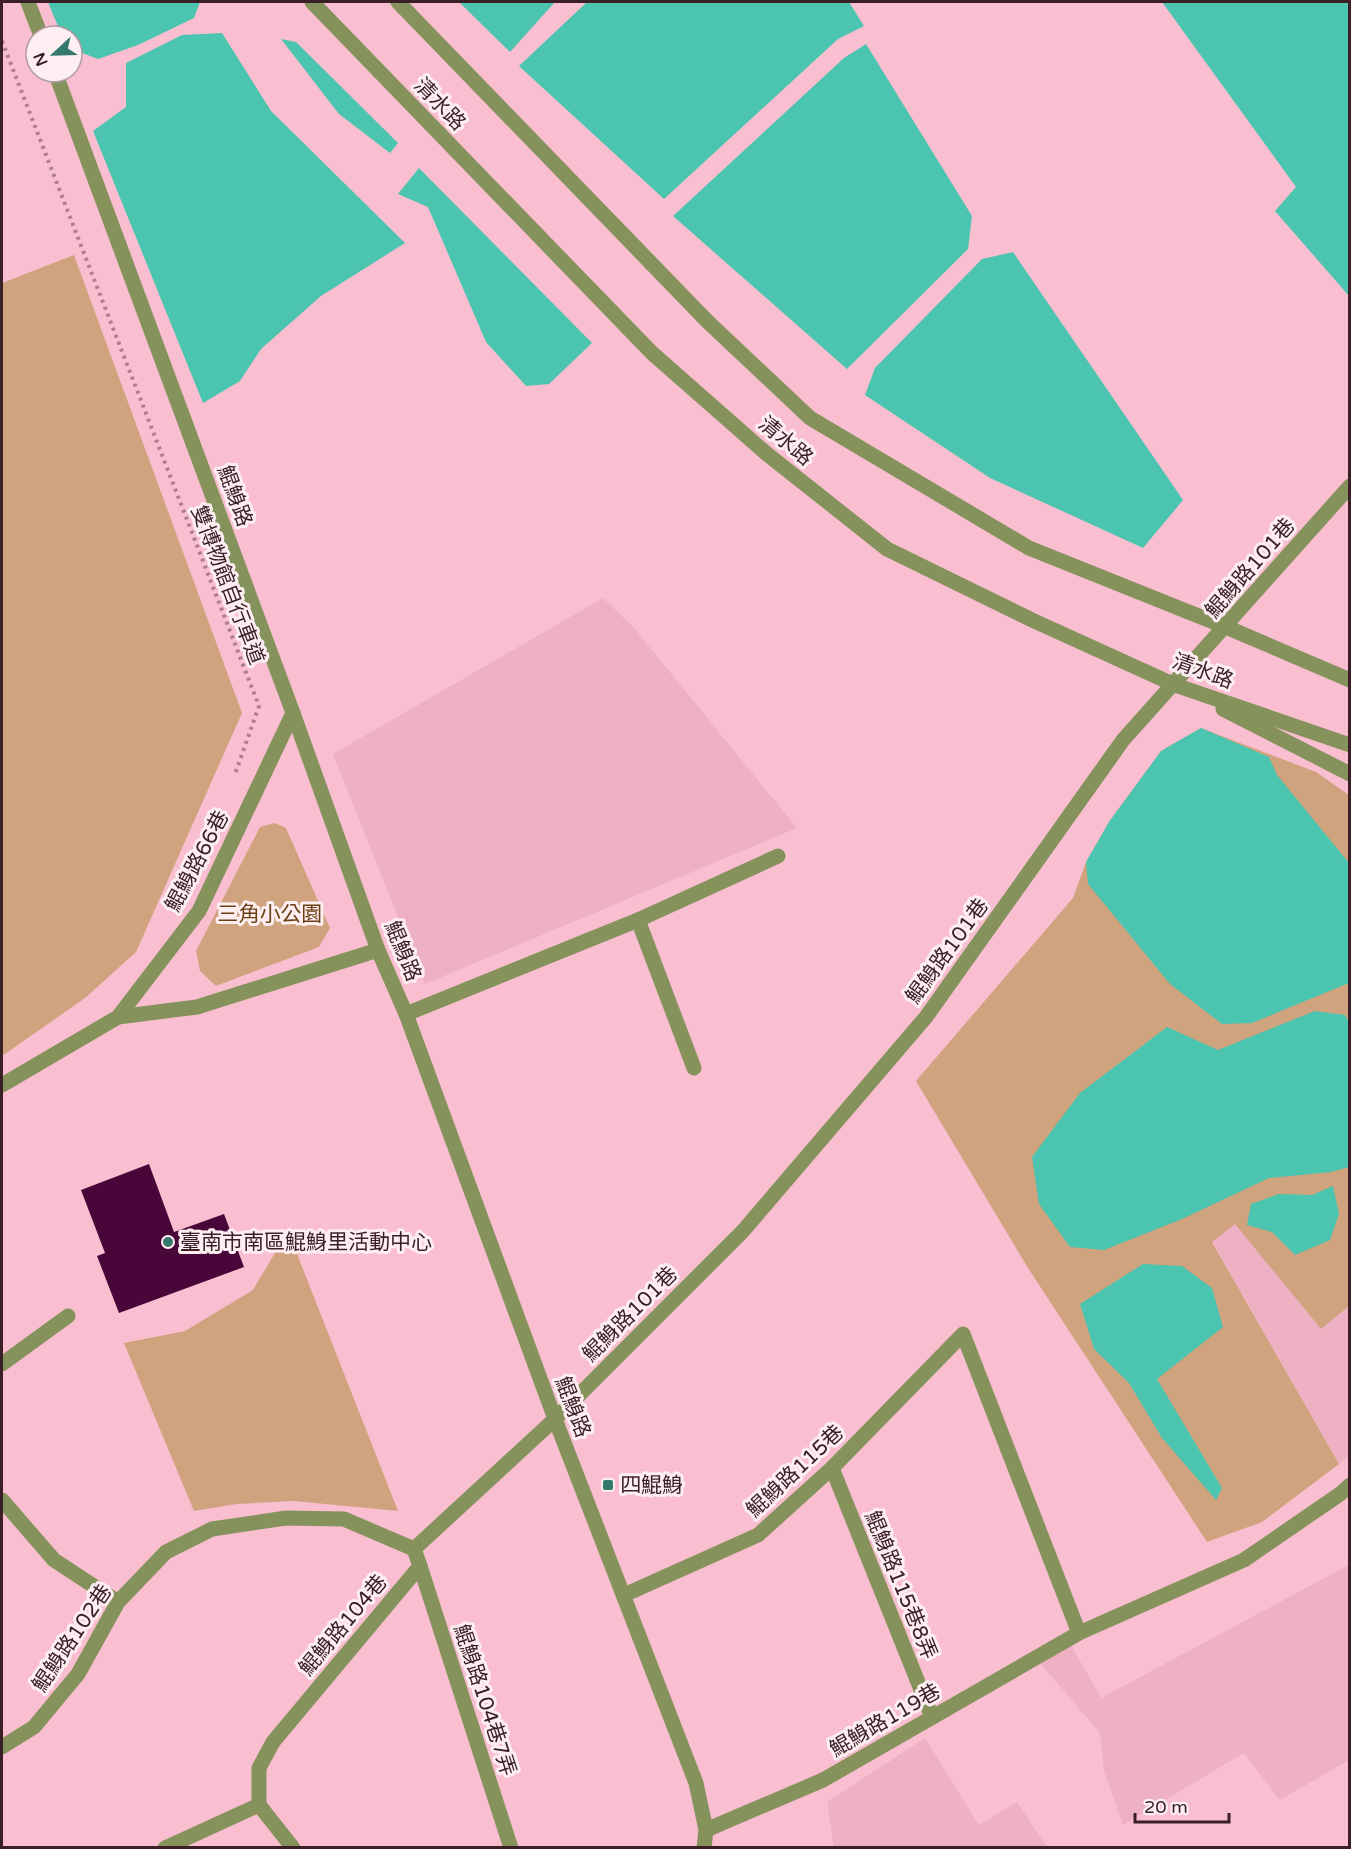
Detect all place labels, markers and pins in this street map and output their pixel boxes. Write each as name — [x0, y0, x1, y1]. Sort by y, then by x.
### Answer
place label: 臺南市南區鯤鯓里活動中心 — [180, 1230, 432, 1255]
marker: 臺南市南區鯤鯓里活動中心 — [161, 1235, 175, 1249]
place label: 四鯤鯓 — [620, 1473, 683, 1498]
marker: 四鯤鯓 — [601, 1478, 615, 1492]

